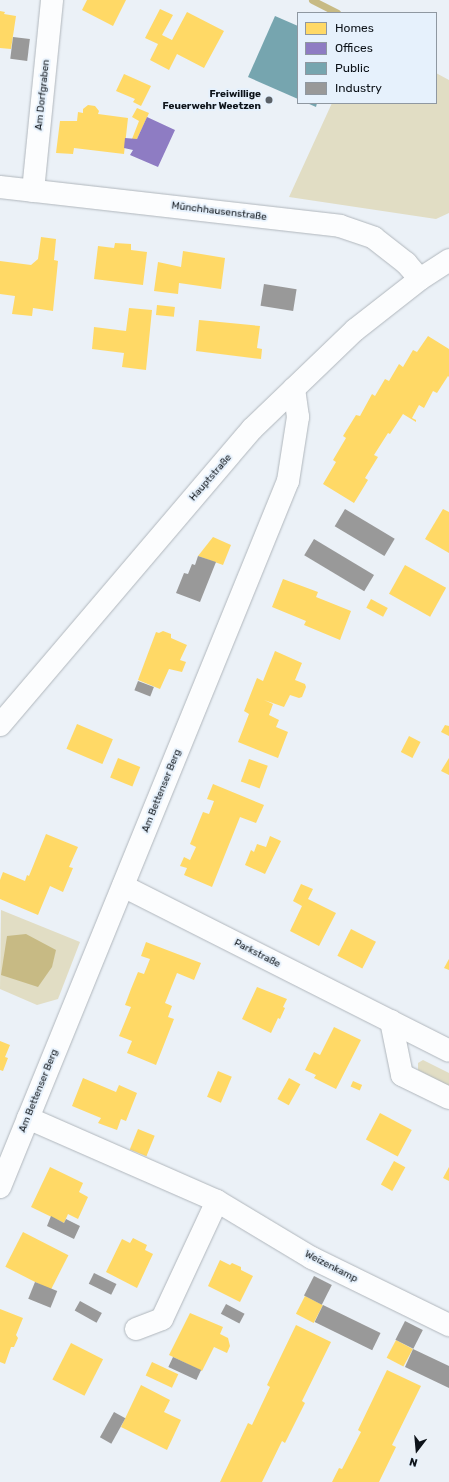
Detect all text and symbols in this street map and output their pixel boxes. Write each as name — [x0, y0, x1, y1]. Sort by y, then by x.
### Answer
legend — [297, 12, 437, 104]
text: Homes — [335, 21, 374, 35]
text: Offices — [335, 41, 373, 55]
street label: Am Dorfgraben — [33, 59, 53, 131]
text: Public — [335, 61, 370, 75]
text: Industry — [335, 81, 382, 95]
place label: Freiwillige Feuerwehr Weetzen — [162, 88, 261, 112]
marker: Freiwillige Feuerwehr Weetzen — [264, 95, 274, 105]
street label: Münchhausenstraße — [171, 200, 267, 224]
street label: Hauptstraße — [187, 452, 235, 504]
street label: Am Bettenser Berg — [140, 748, 184, 834]
street label: Parkstraße — [232, 937, 282, 971]
street label: Am Bettenser Berg — [17, 1048, 61, 1134]
street label: Weizenkamp — [302, 1249, 360, 1285]
north arrow — [397, 1430, 437, 1470]
text: N — [408, 1455, 419, 1469]

